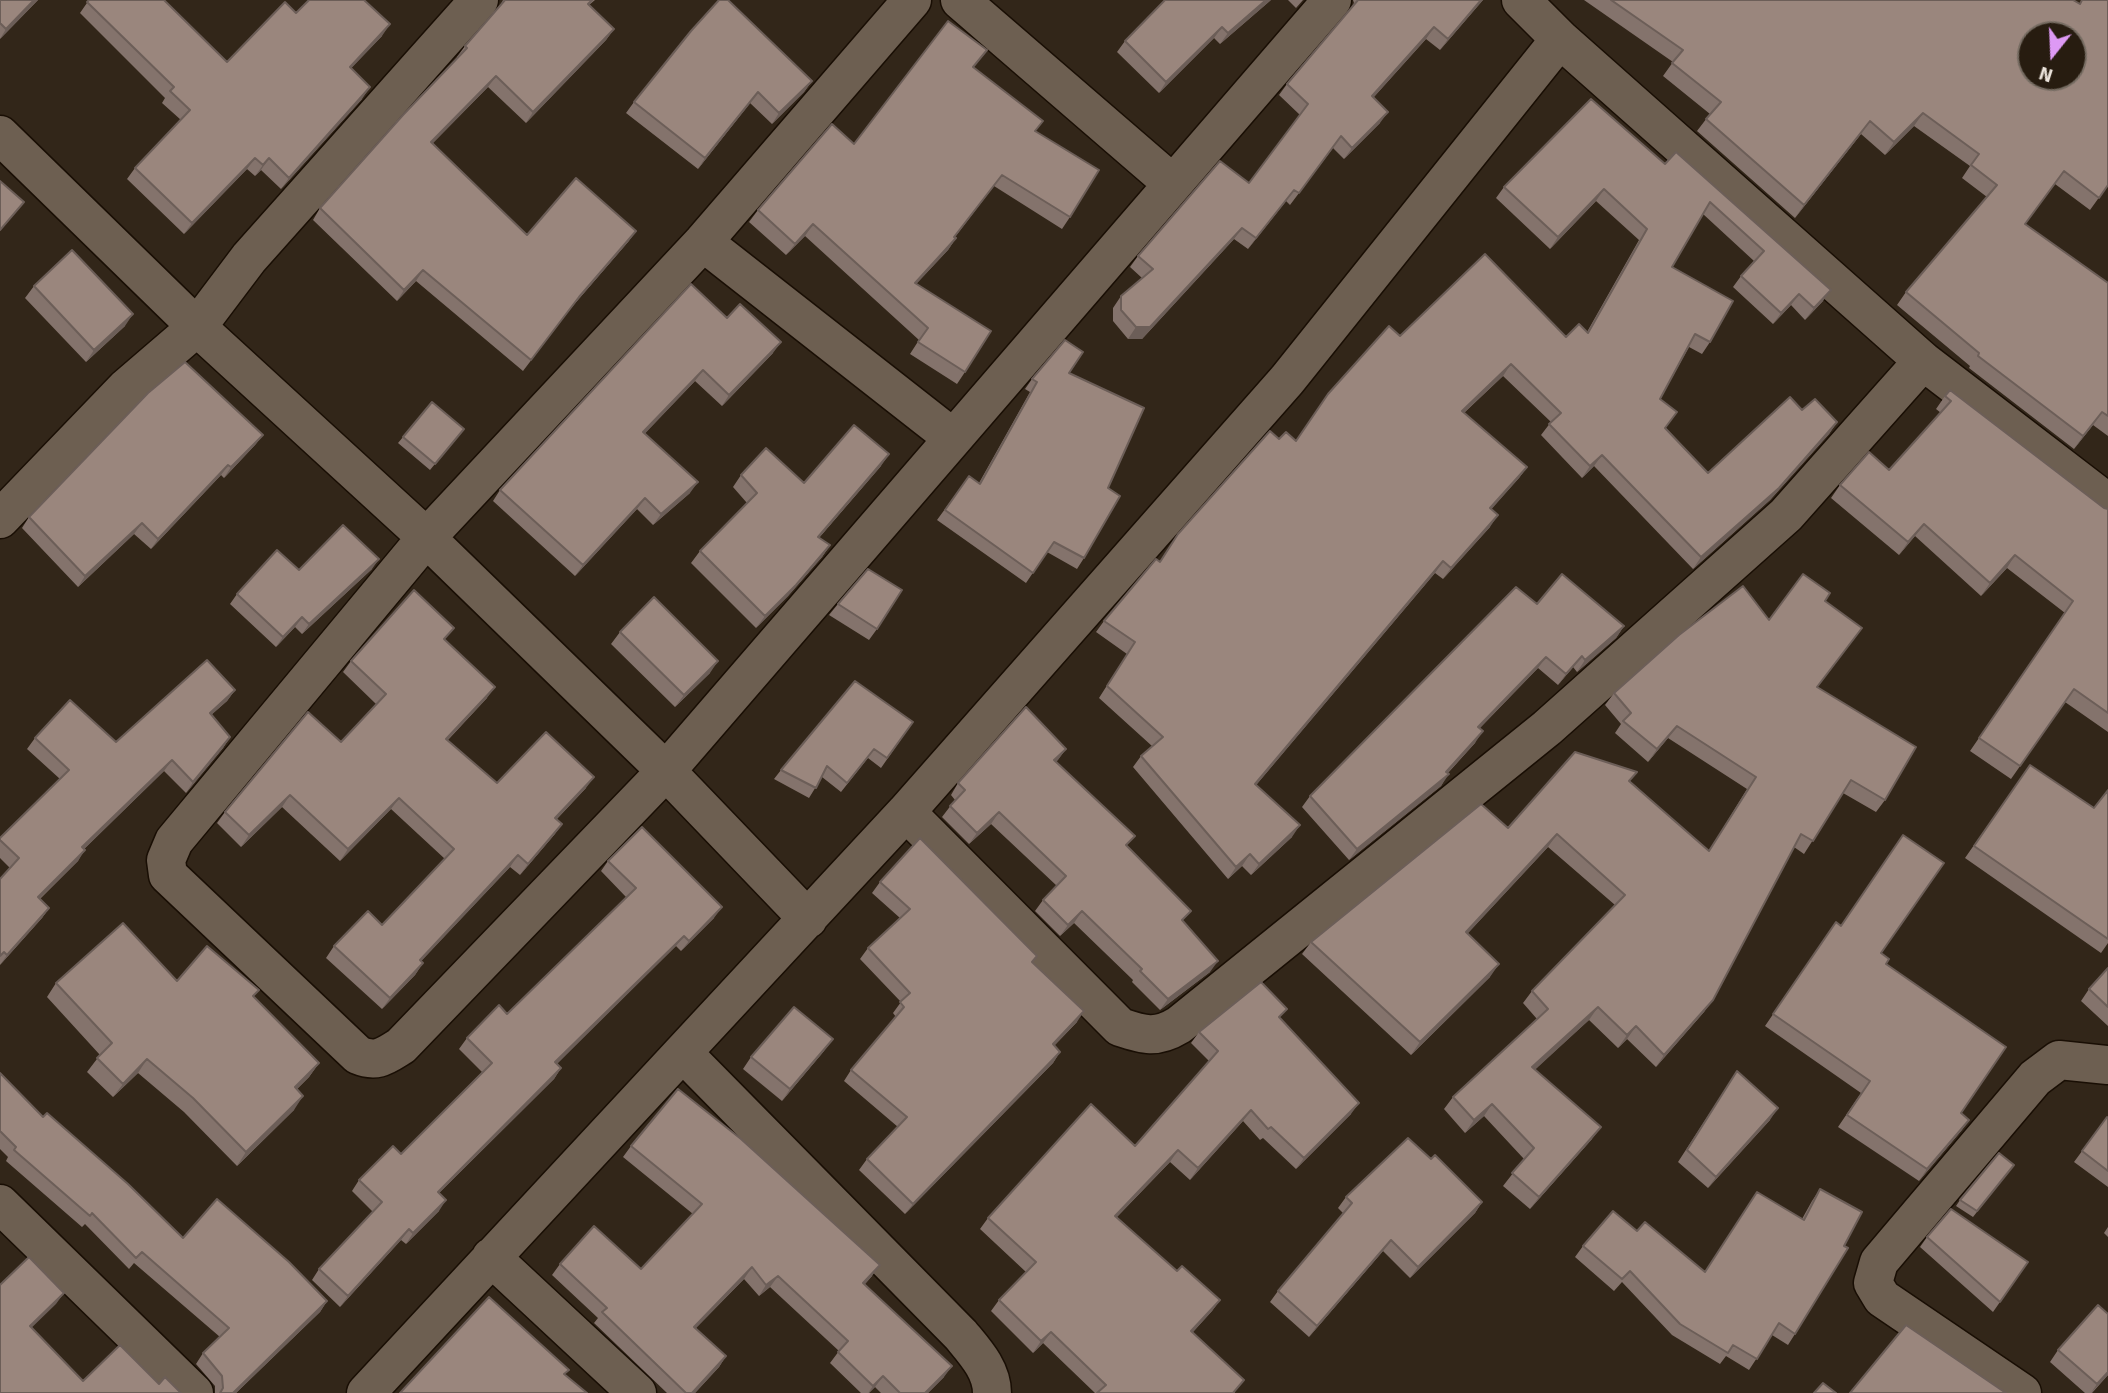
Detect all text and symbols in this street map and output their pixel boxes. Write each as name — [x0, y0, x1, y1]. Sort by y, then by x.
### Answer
north arrow — [2017, 21, 2087, 91]
text: N — [2036, 61, 2056, 88]

